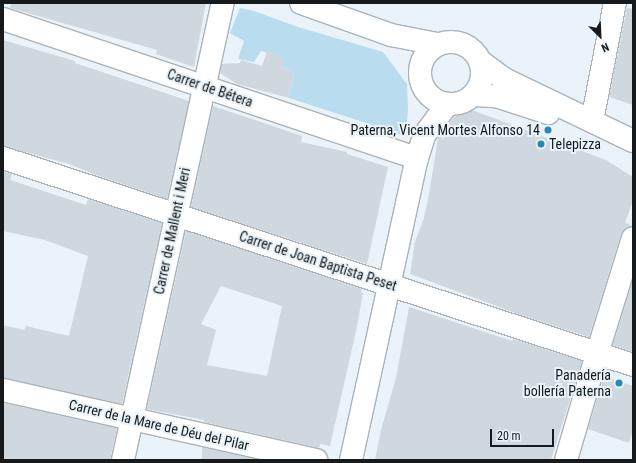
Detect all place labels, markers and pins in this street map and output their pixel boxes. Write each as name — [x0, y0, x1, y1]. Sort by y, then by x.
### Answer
place label: Paterna, Vicent Mortes Alfonso 14 — [350, 122, 540, 138]
marker: Paterna, Vicent Mortes Alfonso 14 — [543, 125, 553, 135]
place label: Telepizza — [549, 136, 601, 152]
marker: Telepizza — [536, 139, 546, 149]
place label: Panadería bollería Paterna — [524, 367, 611, 400]
marker: Panadería bollería Paterna — [614, 378, 624, 388]

